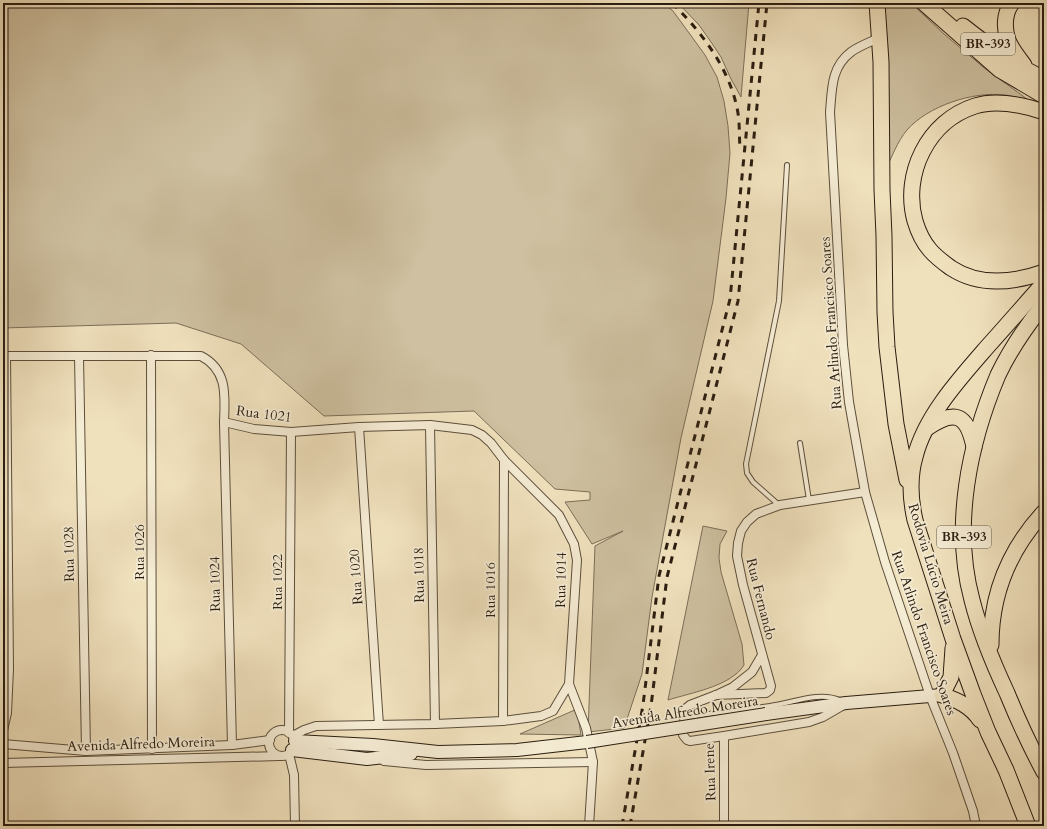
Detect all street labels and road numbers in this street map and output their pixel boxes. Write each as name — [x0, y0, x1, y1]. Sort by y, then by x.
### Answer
road number: BR-393 — [961, 33, 1015, 55]
street label: Rua Arlindo Francisco Soares — [815, 236, 847, 410]
street label: Rua 1021 — [235, 401, 293, 427]
street label: Rodovia Lúcio Meira — [904, 501, 958, 627]
street label: Rua 1026 — [130, 524, 149, 580]
street label: Rua 1028 — [59, 526, 79, 582]
road number: BR-393 — [937, 526, 991, 548]
street label: Rua 1018 — [409, 547, 429, 603]
street label: Rua 1020 — [345, 548, 367, 606]
street label: Rua Arlindo Francisco Soares — [887, 548, 961, 718]
street label: Rua 1014 — [551, 552, 571, 608]
street label: Rua 1022 — [268, 554, 287, 610]
street label: Rua 1024 — [205, 556, 225, 612]
street label: Rua Fernando — [742, 556, 780, 642]
street label: Rua 1016 — [481, 562, 500, 618]
street label: Avenida Alfredo Moreira — [610, 691, 760, 733]
street label: Avenida Alfredo Moreira — [67, 732, 215, 756]
street label: Rua Irene — [699, 743, 721, 801]

